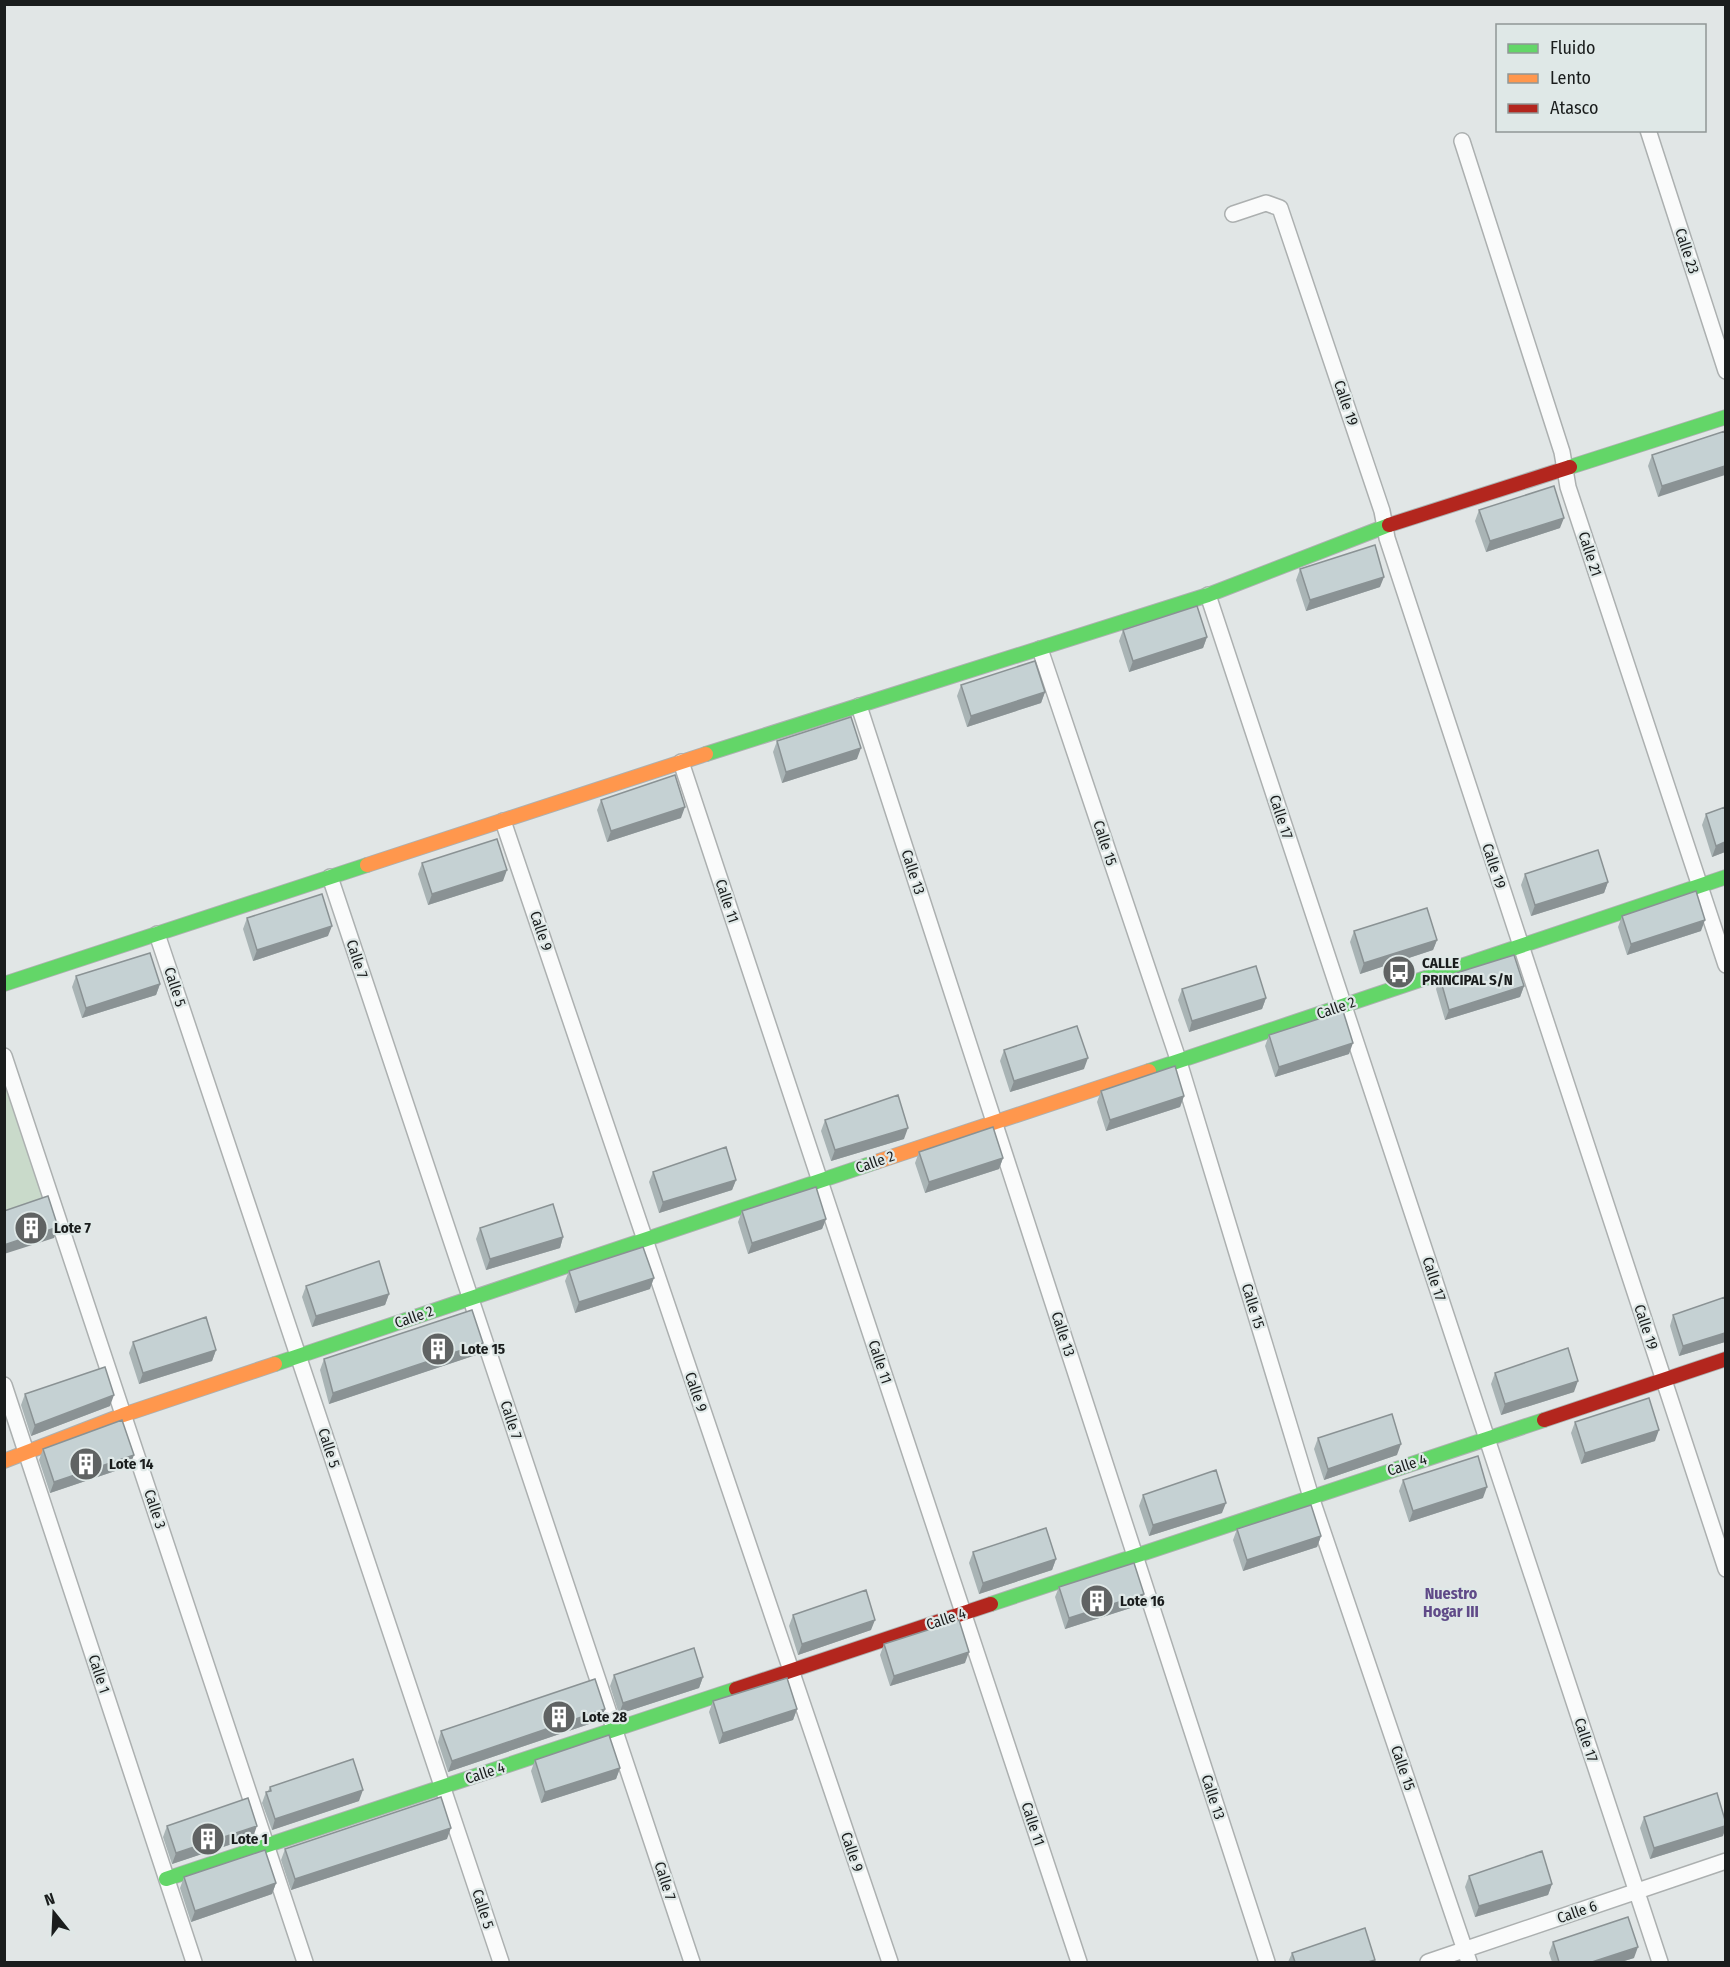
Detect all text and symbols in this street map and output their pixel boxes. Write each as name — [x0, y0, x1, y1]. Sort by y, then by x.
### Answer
legend — [1496, 24, 1706, 132]
text: Fluido — [1550, 37, 1596, 59]
text: Lento — [1550, 67, 1591, 89]
text: Atasco — [1550, 97, 1598, 119]
street label: Calle 23 — [1671, 226, 1703, 276]
street label: Calle 19 — [1330, 378, 1362, 428]
street label: Calle 21 — [1574, 530, 1606, 578]
street label: Calle 17 — [1265, 793, 1297, 841]
street label: Calle 15 — [1089, 818, 1121, 868]
street label: Calle 19 — [1478, 841, 1510, 891]
street label: Calle 13 — [897, 847, 929, 897]
street label: Calle 11 — [711, 877, 743, 925]
street label: Calle 9 — [526, 909, 556, 953]
street label: Calle 7 — [342, 937, 372, 981]
bus stop icon: CALLE PRINCIPAL S/N — [1381, 954, 1417, 990]
place label: CALLE PRINCIPAL S/N — [1422, 954, 1513, 989]
street label: Calle 5 — [160, 965, 190, 1009]
street label: Calle 2 — [1314, 993, 1358, 1023]
street label: Calle 2 — [853, 1147, 897, 1177]
building icon: Lote 7 — [13, 1210, 49, 1246]
place label: Lote 7 — [54, 1219, 91, 1237]
street label: Calle 17 — [1418, 1255, 1450, 1303]
street label: Calle 15 — [1238, 1281, 1268, 1331]
street label: Calle 2 — [392, 1302, 436, 1332]
street label: Calle 19 — [1630, 1302, 1662, 1352]
street label: Calle 13 — [1047, 1309, 1079, 1359]
building icon: Lote 15 — [420, 1331, 456, 1367]
street label: Calle 11 — [864, 1338, 896, 1386]
place label: Lote 15 — [461, 1340, 505, 1358]
street label: Calle 9 — [681, 1370, 711, 1414]
street label: Calle 7 — [496, 1398, 526, 1442]
street label: Calle 5 — [314, 1426, 344, 1470]
building icon: Lote 14 — [68, 1446, 104, 1482]
street label: Calle 4 — [1385, 1450, 1429, 1480]
place label: Lote 14 — [109, 1455, 154, 1473]
street label: Calle 3 — [140, 1487, 170, 1531]
building icon: Lote 16 — [1079, 1583, 1115, 1619]
district label: Nuestro Hogar III — [1423, 1584, 1479, 1621]
place label: Lote 16 — [1120, 1592, 1165, 1610]
street label: Calle 4 — [924, 1604, 968, 1634]
street label: Calle 1 — [84, 1653, 114, 1695]
building icon: Lote 28 — [541, 1699, 577, 1735]
place label: Lote 28 — [582, 1708, 627, 1726]
street label: Calle 17 — [1570, 1716, 1602, 1764]
street label: Calle 15 — [1387, 1743, 1419, 1793]
street label: Calle 4 — [463, 1758, 507, 1788]
street label: Calle 13 — [1197, 1772, 1229, 1822]
street label: Calle 11 — [1017, 1800, 1049, 1848]
building icon: Lote 1 — [190, 1821, 226, 1857]
place label: Lote 1 — [231, 1830, 268, 1848]
street label: Calle 9 — [837, 1830, 867, 1874]
street label: Calle 7 — [650, 1859, 680, 1903]
north arrow — [24, 1883, 84, 1943]
street label: Calle 5 — [468, 1887, 498, 1931]
text: N — [42, 1889, 57, 1910]
street label: Calle 6 — [1555, 1897, 1599, 1927]

